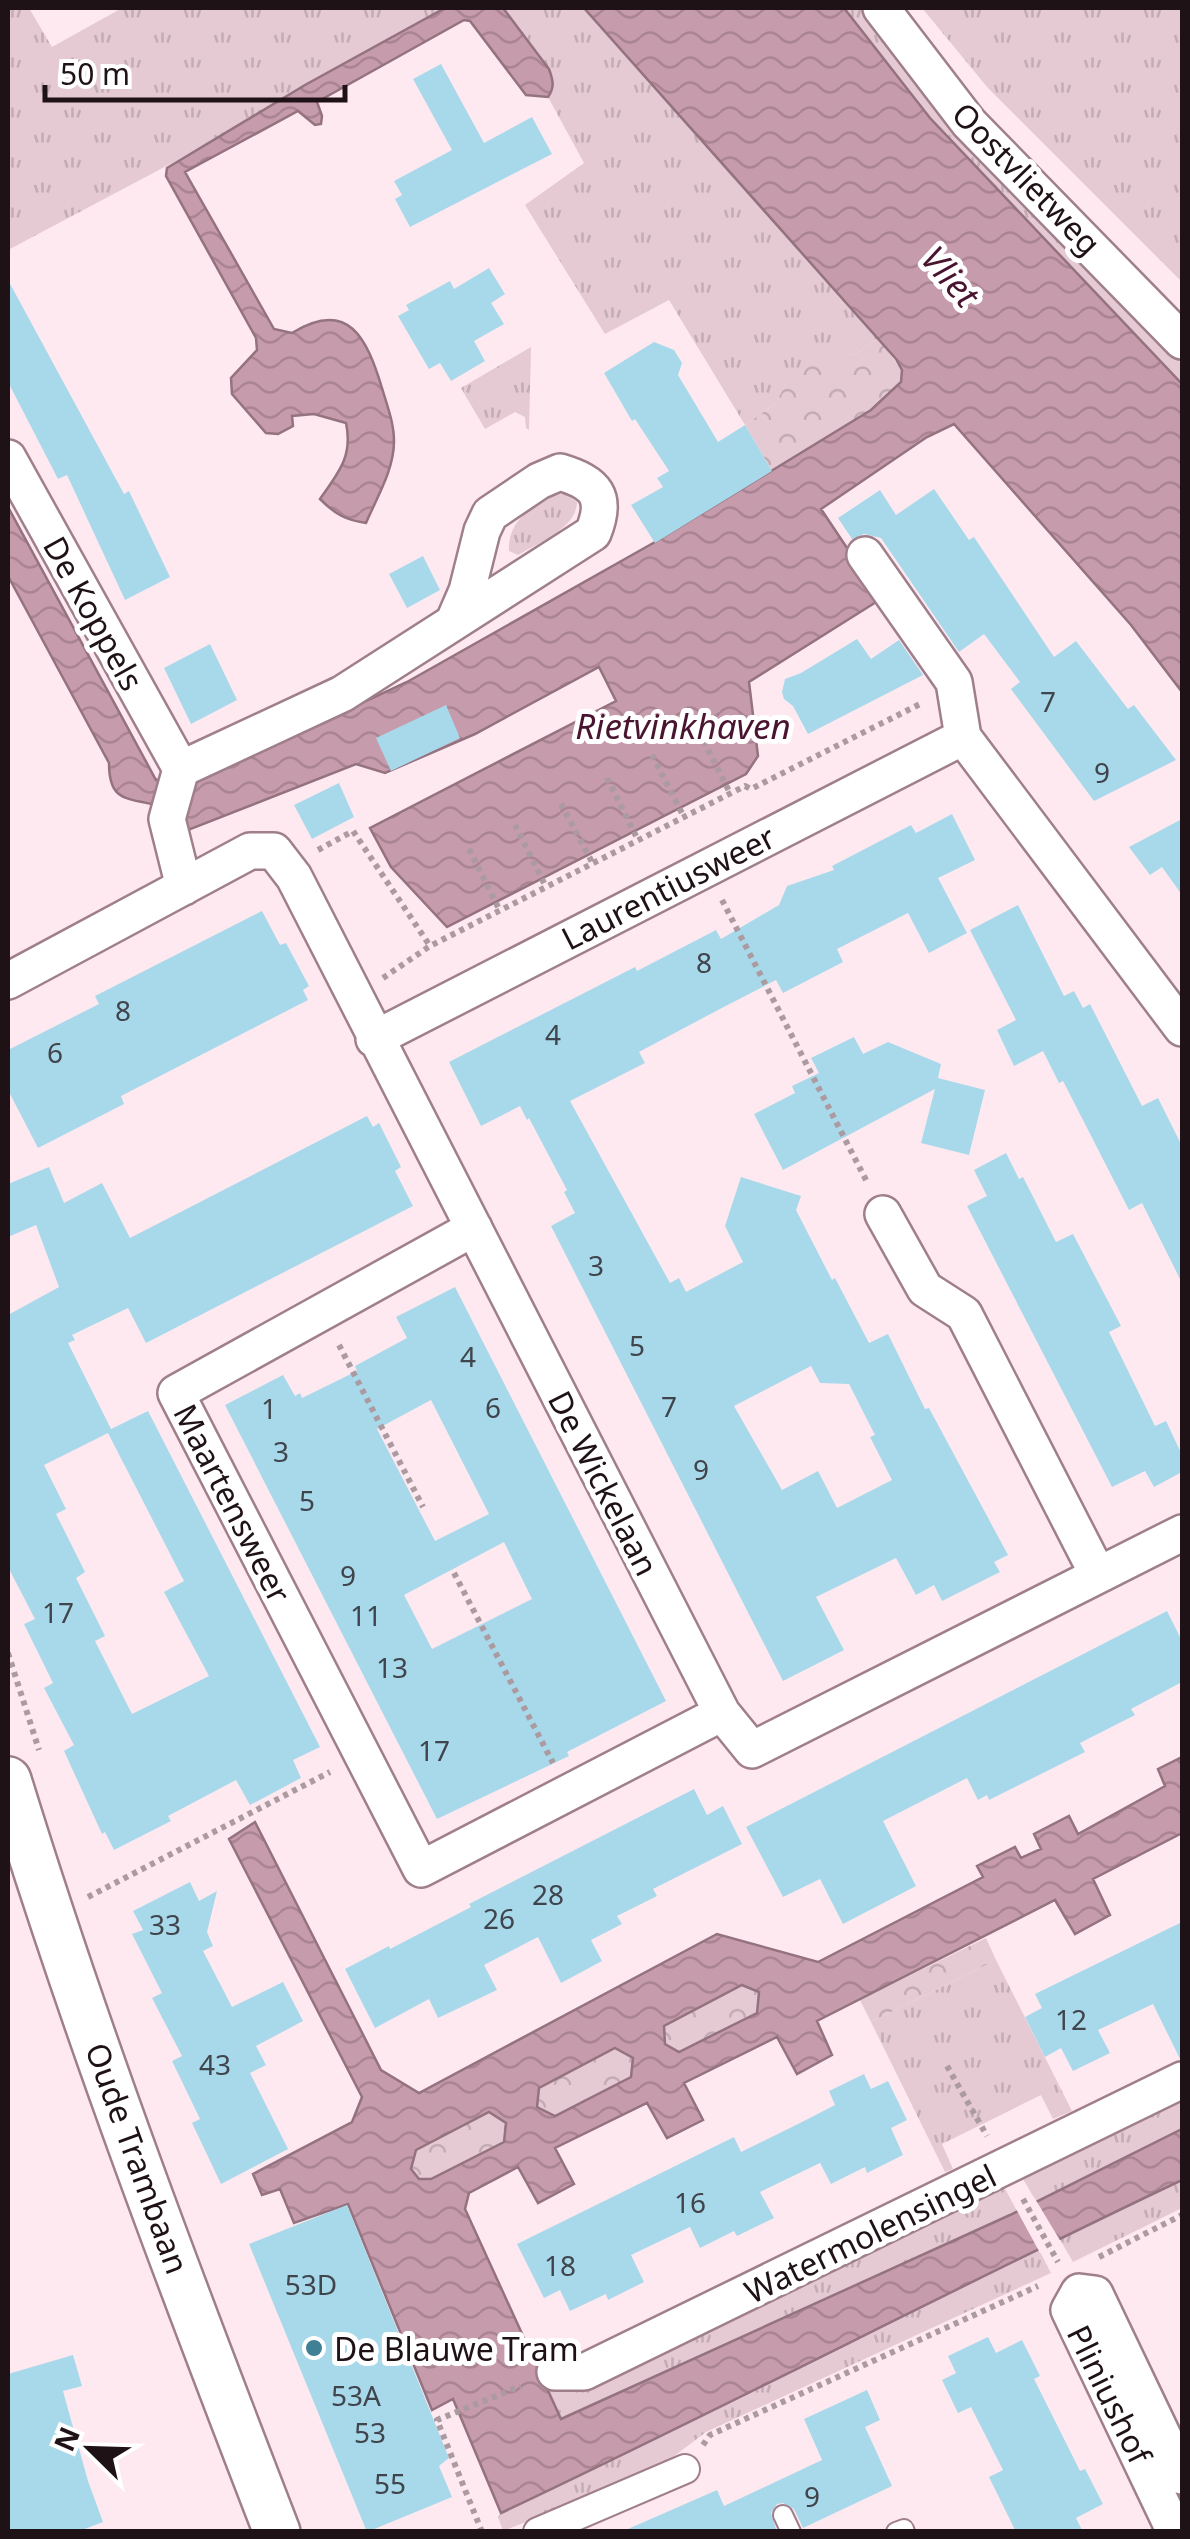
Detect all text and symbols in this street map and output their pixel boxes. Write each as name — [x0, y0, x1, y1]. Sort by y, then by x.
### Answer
scale bar — [45, 40, 345, 102]
text: 50 m — [60, 53, 130, 94]
street label: Oostvlietweg — [943, 92, 1111, 264]
water label: Vliet — [911, 236, 991, 318]
street label: De Koppels — [34, 528, 154, 698]
house number: 7 — [1040, 682, 1056, 720]
water label: Rietvinkhaven — [575, 702, 791, 749]
house number: 9 — [1094, 753, 1110, 791]
street label: Laurentiusweer — [554, 815, 782, 959]
house number: 8 — [696, 943, 712, 981]
house number: 8 — [115, 991, 131, 1029]
house number: 4 — [545, 1015, 561, 1053]
house number: 6 — [47, 1033, 63, 1071]
house number: 3 — [588, 1246, 604, 1284]
house number: 5 — [629, 1326, 645, 1364]
house number: 4 — [460, 1337, 476, 1375]
street label: De Wickelaan — [539, 1383, 669, 1583]
house number: 7 — [661, 1387, 677, 1425]
house number: 6 — [485, 1388, 501, 1426]
house number: 1 — [261, 1389, 277, 1427]
street label: Maartensweer — [165, 1396, 301, 1610]
house number: 3 — [273, 1432, 289, 1470]
house number: 9 — [693, 1450, 709, 1488]
house number: 5 — [299, 1481, 315, 1519]
house number: 9 — [340, 1556, 356, 1594]
house number: 17 — [42, 1593, 74, 1631]
house number: 11 — [350, 1596, 382, 1634]
house number: 13 — [376, 1648, 408, 1686]
house number: 17 — [418, 1731, 450, 1769]
house number: 28 — [532, 1875, 564, 1913]
house number: 26 — [483, 1899, 515, 1937]
house number: 33 — [149, 1905, 181, 1943]
house number: 12 — [1055, 2000, 1087, 2038]
street label: Oude Trambaan — [76, 2037, 200, 2279]
house number: 43 — [199, 2045, 231, 2083]
street label: Watermolensingel — [737, 2153, 1003, 2313]
house number: 16 — [674, 2183, 706, 2221]
house number: 18 — [544, 2246, 576, 2284]
house number: 53D — [285, 2265, 337, 2303]
street label: Pliniushof — [1058, 2318, 1163, 2472]
place label: De Blauwe Tram — [334, 2327, 579, 2370]
marker: De Blauwe Tram — [303, 2337, 325, 2359]
house number: 53A — [331, 2376, 381, 2414]
north arrow — [40, 2399, 140, 2499]
house number: 53 — [354, 2413, 386, 2451]
text: N — [44, 2421, 88, 2457]
house number: 55 — [374, 2464, 406, 2502]
house number: 9 — [804, 2477, 820, 2515]

